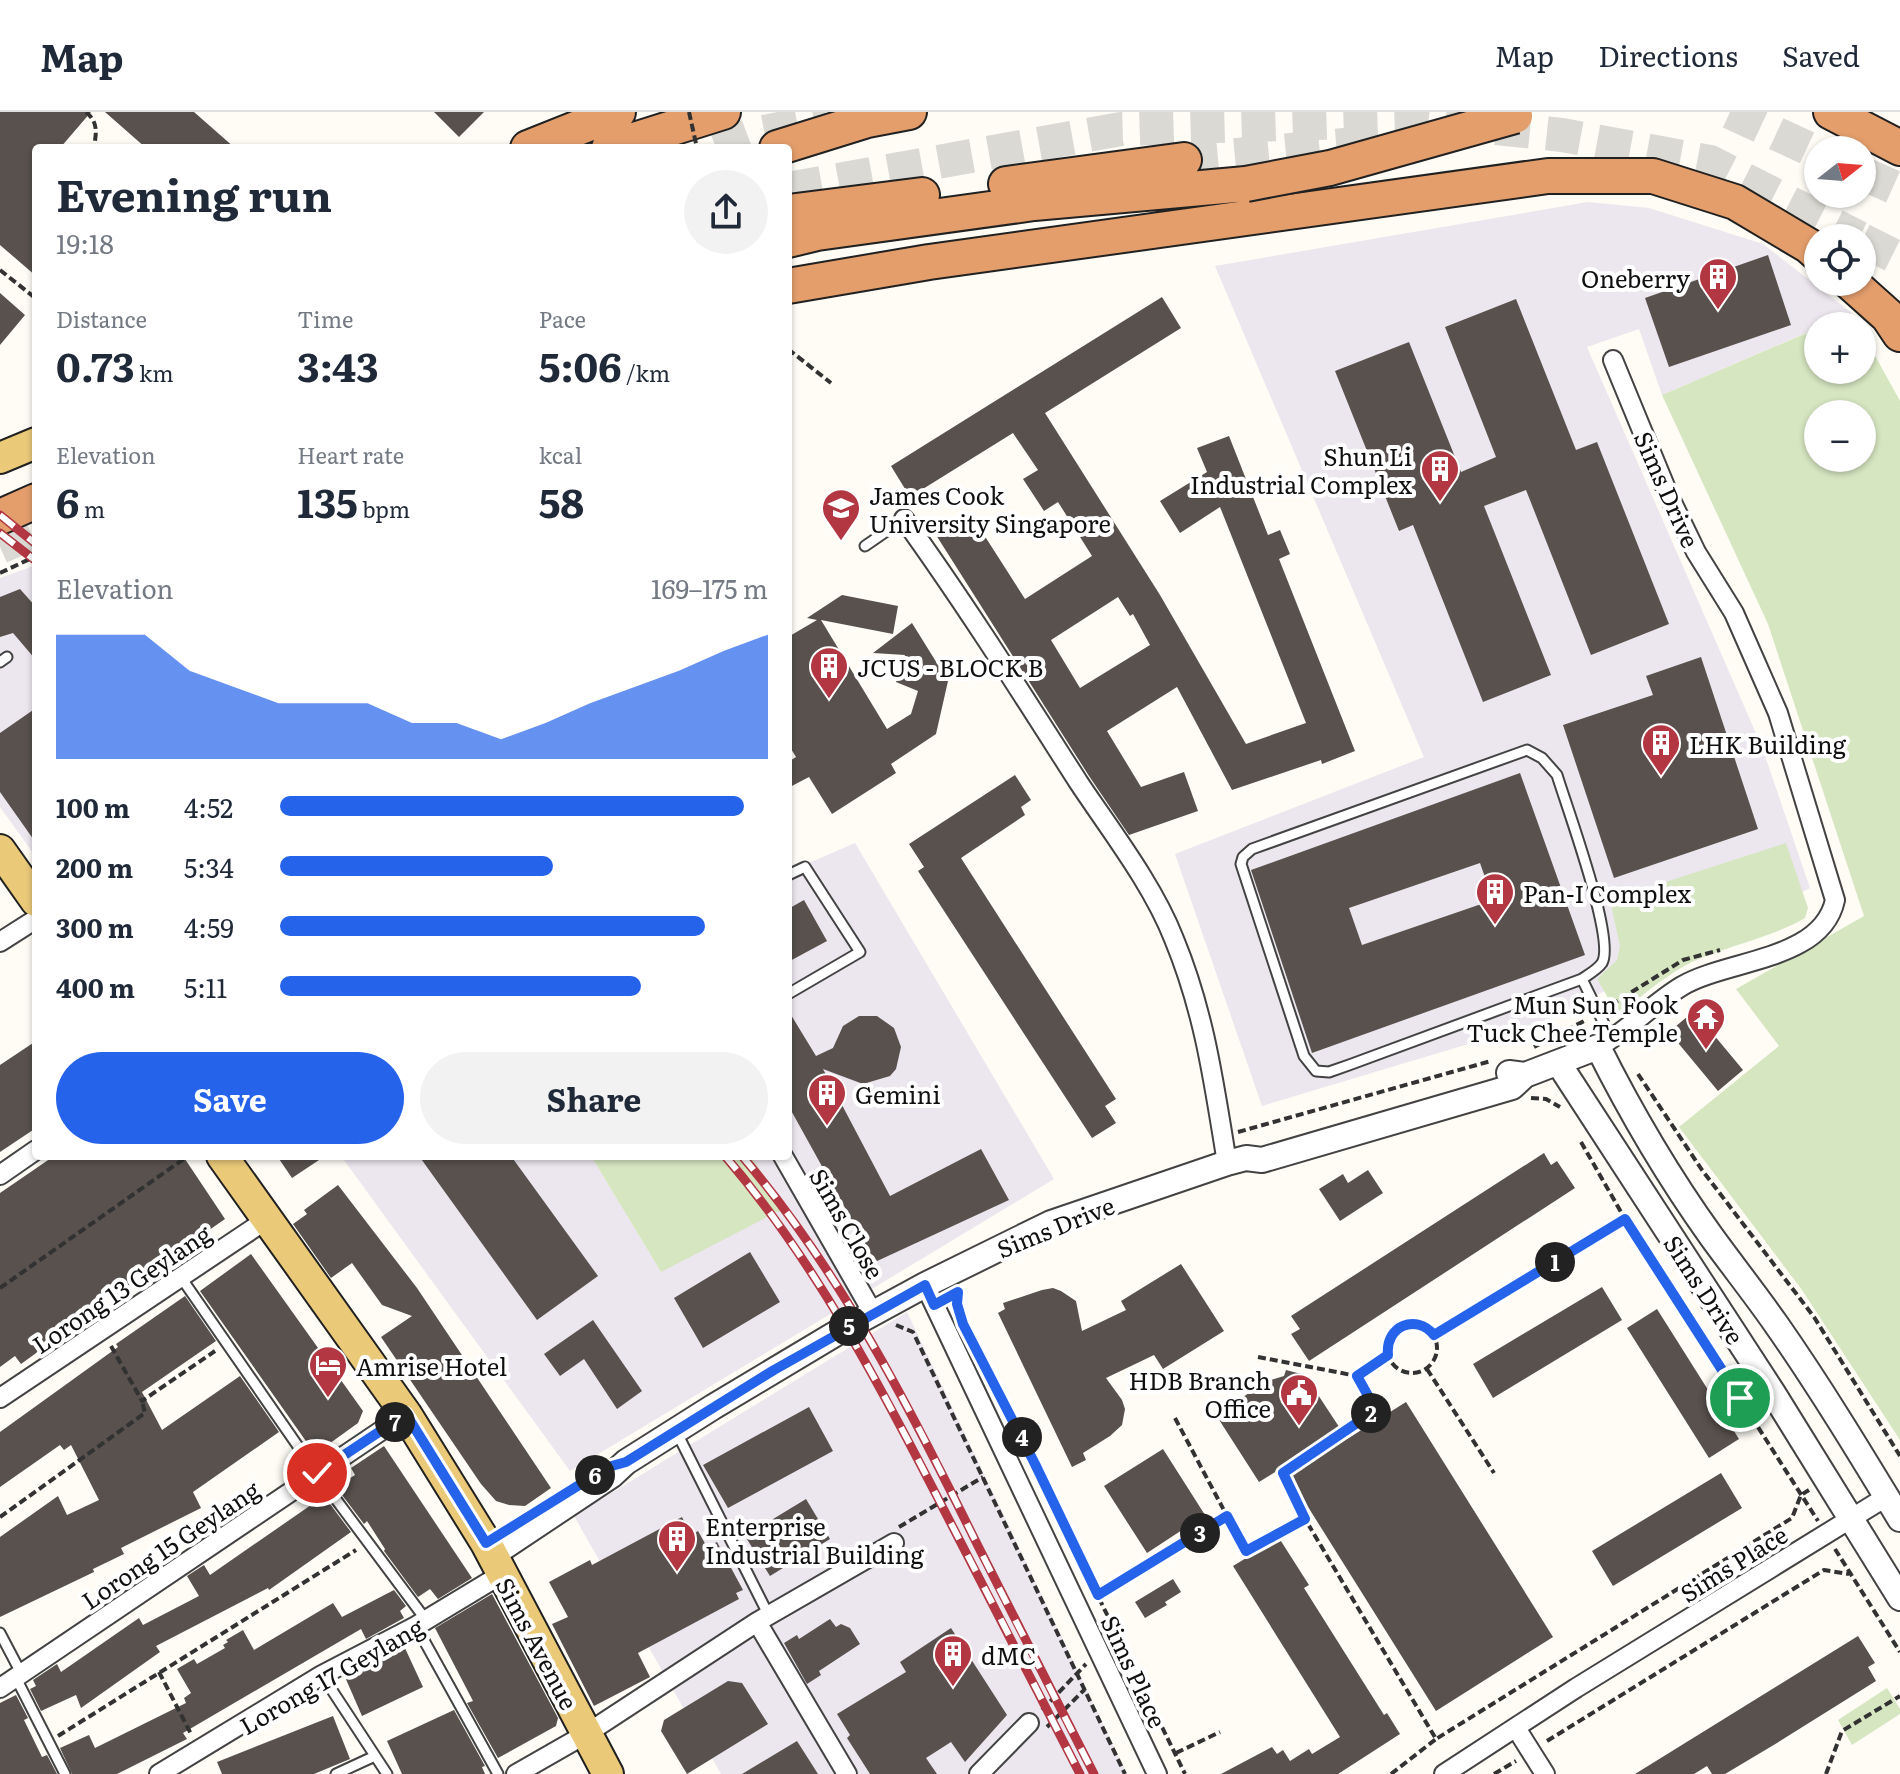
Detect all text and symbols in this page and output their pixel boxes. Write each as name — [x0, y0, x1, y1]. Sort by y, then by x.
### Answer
text: Map — [40, 27, 124, 84]
text: Map — [1495, 34, 1554, 76]
text: Directions — [1598, 34, 1738, 76]
text: Saved — [1782, 34, 1860, 76]
north arrow — [1804, 136, 1876, 208]
map controls — [1804, 136, 1876, 472]
text: Evening run — [56, 160, 332, 226]
button: share — [684, 170, 768, 254]
text: 19:18 — [56, 223, 114, 262]
button: locate — [1804, 224, 1876, 296]
building icon: Oneberry — [1697, 256, 1739, 311]
place label: Oneberry — [1581, 260, 1690, 295]
text: Distance — [56, 302, 147, 335]
text: Time — [297, 302, 353, 335]
text: Pace — [539, 302, 586, 335]
button: + — [1804, 312, 1876, 384]
text: 0.73 — [56, 335, 135, 394]
text: 3:43 — [297, 335, 379, 394]
text: 5:06 — [539, 335, 622, 394]
text: km — [135, 356, 174, 389]
text: /km — [622, 356, 670, 389]
button: − — [1804, 400, 1876, 472]
street label: Sims Drive — [1627, 425, 1709, 553]
text: Elevation — [56, 438, 155, 471]
text: Heart rate — [297, 438, 404, 471]
text: kcal — [539, 438, 582, 471]
place label: Shun Li Industrial Complex — [1190, 438, 1412, 501]
building icon: Shun Li Industrial Complex — [1419, 448, 1461, 503]
text: 6 — [56, 471, 79, 530]
text: 135 — [297, 471, 358, 530]
text: 58 — [539, 471, 584, 530]
place label: James Cook University Singapore — [869, 477, 1111, 540]
school or university icon: James Cook University Singapore — [820, 487, 862, 542]
text: m — [79, 492, 105, 525]
text: bpm — [358, 492, 410, 525]
text: Elevation — [56, 568, 174, 607]
text: 169–175 m — [651, 568, 768, 607]
building icon: JCUS - BLOCK B — [808, 645, 850, 700]
place label: JCUS - BLOCK B — [857, 649, 1043, 684]
building icon: LHK Building — [1640, 722, 1682, 777]
place label: LHK Building — [1689, 726, 1847, 761]
text: 100 m — [56, 787, 130, 826]
text: 4:52 — [184, 787, 233, 826]
text: 200 m — [56, 847, 133, 886]
text: 5:34 — [184, 847, 234, 886]
building icon: Pan-I Complex — [1474, 871, 1516, 926]
place label: Pan-I Complex — [1523, 875, 1691, 910]
text: 300 m — [56, 907, 134, 946]
text: 4:59 — [184, 907, 234, 946]
text: 400 m — [56, 967, 135, 1006]
text: 5:11 — [184, 967, 227, 1006]
place label: Mun Sun Fook Tuck Chee Temple — [1466, 986, 1678, 1049]
temple icon: Mun Sun Fook Tuck Chee Temple — [1685, 996, 1727, 1051]
button: Save — [56, 1052, 404, 1144]
button: Share — [420, 1052, 768, 1144]
building icon: Gemini — [806, 1072, 848, 1127]
place label: Gemini — [855, 1076, 940, 1111]
street label: Sims Close — [802, 1161, 894, 1285]
street label: Sims Drive — [991, 1187, 1119, 1265]
street label: Lorong 13 Geylang — [25, 1215, 218, 1361]
street label: Sims Drive — [1657, 1227, 1753, 1351]
pin: 1 — [1535, 1242, 1575, 1282]
text: 1 — [1550, 1245, 1560, 1278]
pin: 5 — [829, 1306, 869, 1346]
text: 5 — [843, 1309, 855, 1342]
hotel icon: Amrise Hotel — [307, 1344, 349, 1399]
place label: Amrise Hotel — [356, 1348, 507, 1383]
place label: HDB Branch Office — [1129, 1362, 1271, 1425]
pin — [1706, 1364, 1774, 1432]
public building icon: HDB Branch Office — [1278, 1372, 1320, 1427]
icon: arrive — [1718, 1376, 1762, 1420]
pin: 2 — [1351, 1393, 1391, 1433]
text: 2 — [1365, 1396, 1377, 1429]
pin: 7 — [375, 1402, 415, 1442]
text: 7 — [389, 1405, 401, 1438]
pin: 4 — [1002, 1417, 1042, 1457]
text: 4 — [1015, 1420, 1029, 1453]
pin — [283, 1439, 351, 1507]
icon: check — [295, 1451, 339, 1495]
pin: 6 — [575, 1455, 615, 1495]
text: 6 — [589, 1458, 601, 1491]
street label: Lorong 15 Geylang — [74, 1471, 267, 1617]
place label: Enterprise Industrial Building — [705, 1508, 924, 1571]
pin: 3 — [1180, 1513, 1220, 1553]
text: 3 — [1194, 1516, 1206, 1549]
street label: Sims Place — [1673, 1516, 1793, 1610]
building icon: Enterprise Industrial Building — [656, 1518, 698, 1573]
street label: Sims Avenue — [488, 1571, 588, 1715]
street label: Lorong 17 Geylang — [232, 1608, 430, 1742]
street label: Sims Place — [1094, 1609, 1176, 1733]
building icon: dMC — [932, 1633, 974, 1688]
place label: dMC — [981, 1637, 1036, 1672]

